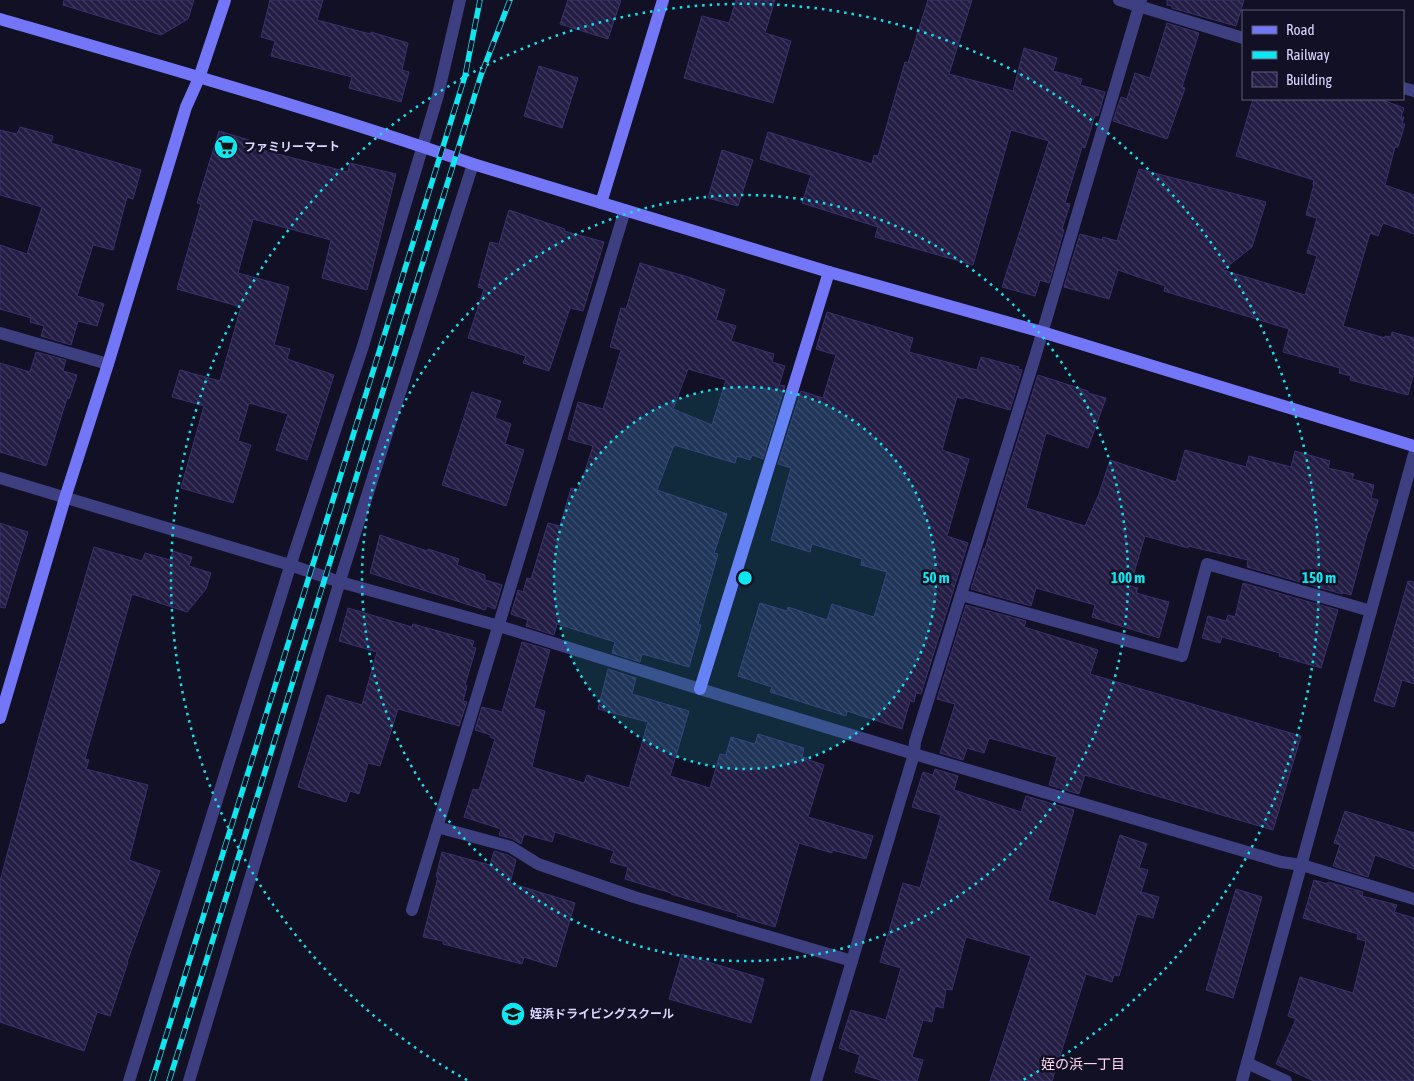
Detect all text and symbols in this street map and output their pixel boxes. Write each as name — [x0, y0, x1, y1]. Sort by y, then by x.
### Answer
legend — [1242, 10, 1404, 100]
text: Road — [1286, 21, 1315, 38]
text: Railway — [1286, 46, 1330, 63]
text: Building — [1286, 71, 1332, 88]
supermarket icon: ファミリーマート — [213, 134, 239, 160]
place label: ファミリーマート — [244, 140, 340, 154]
centre of rings — [736, 569, 754, 587]
text: 50 m — [923, 569, 950, 586]
text: 100 m — [1111, 569, 1145, 586]
text: 150 m — [1302, 569, 1336, 586]
school or university icon: 姪浜ドライビングスクール — [500, 1001, 526, 1027]
place label: 姪浜ドライビングスクール — [530, 1007, 674, 1021]
district label: 姪の浜一丁目 — [1041, 1056, 1125, 1072]

